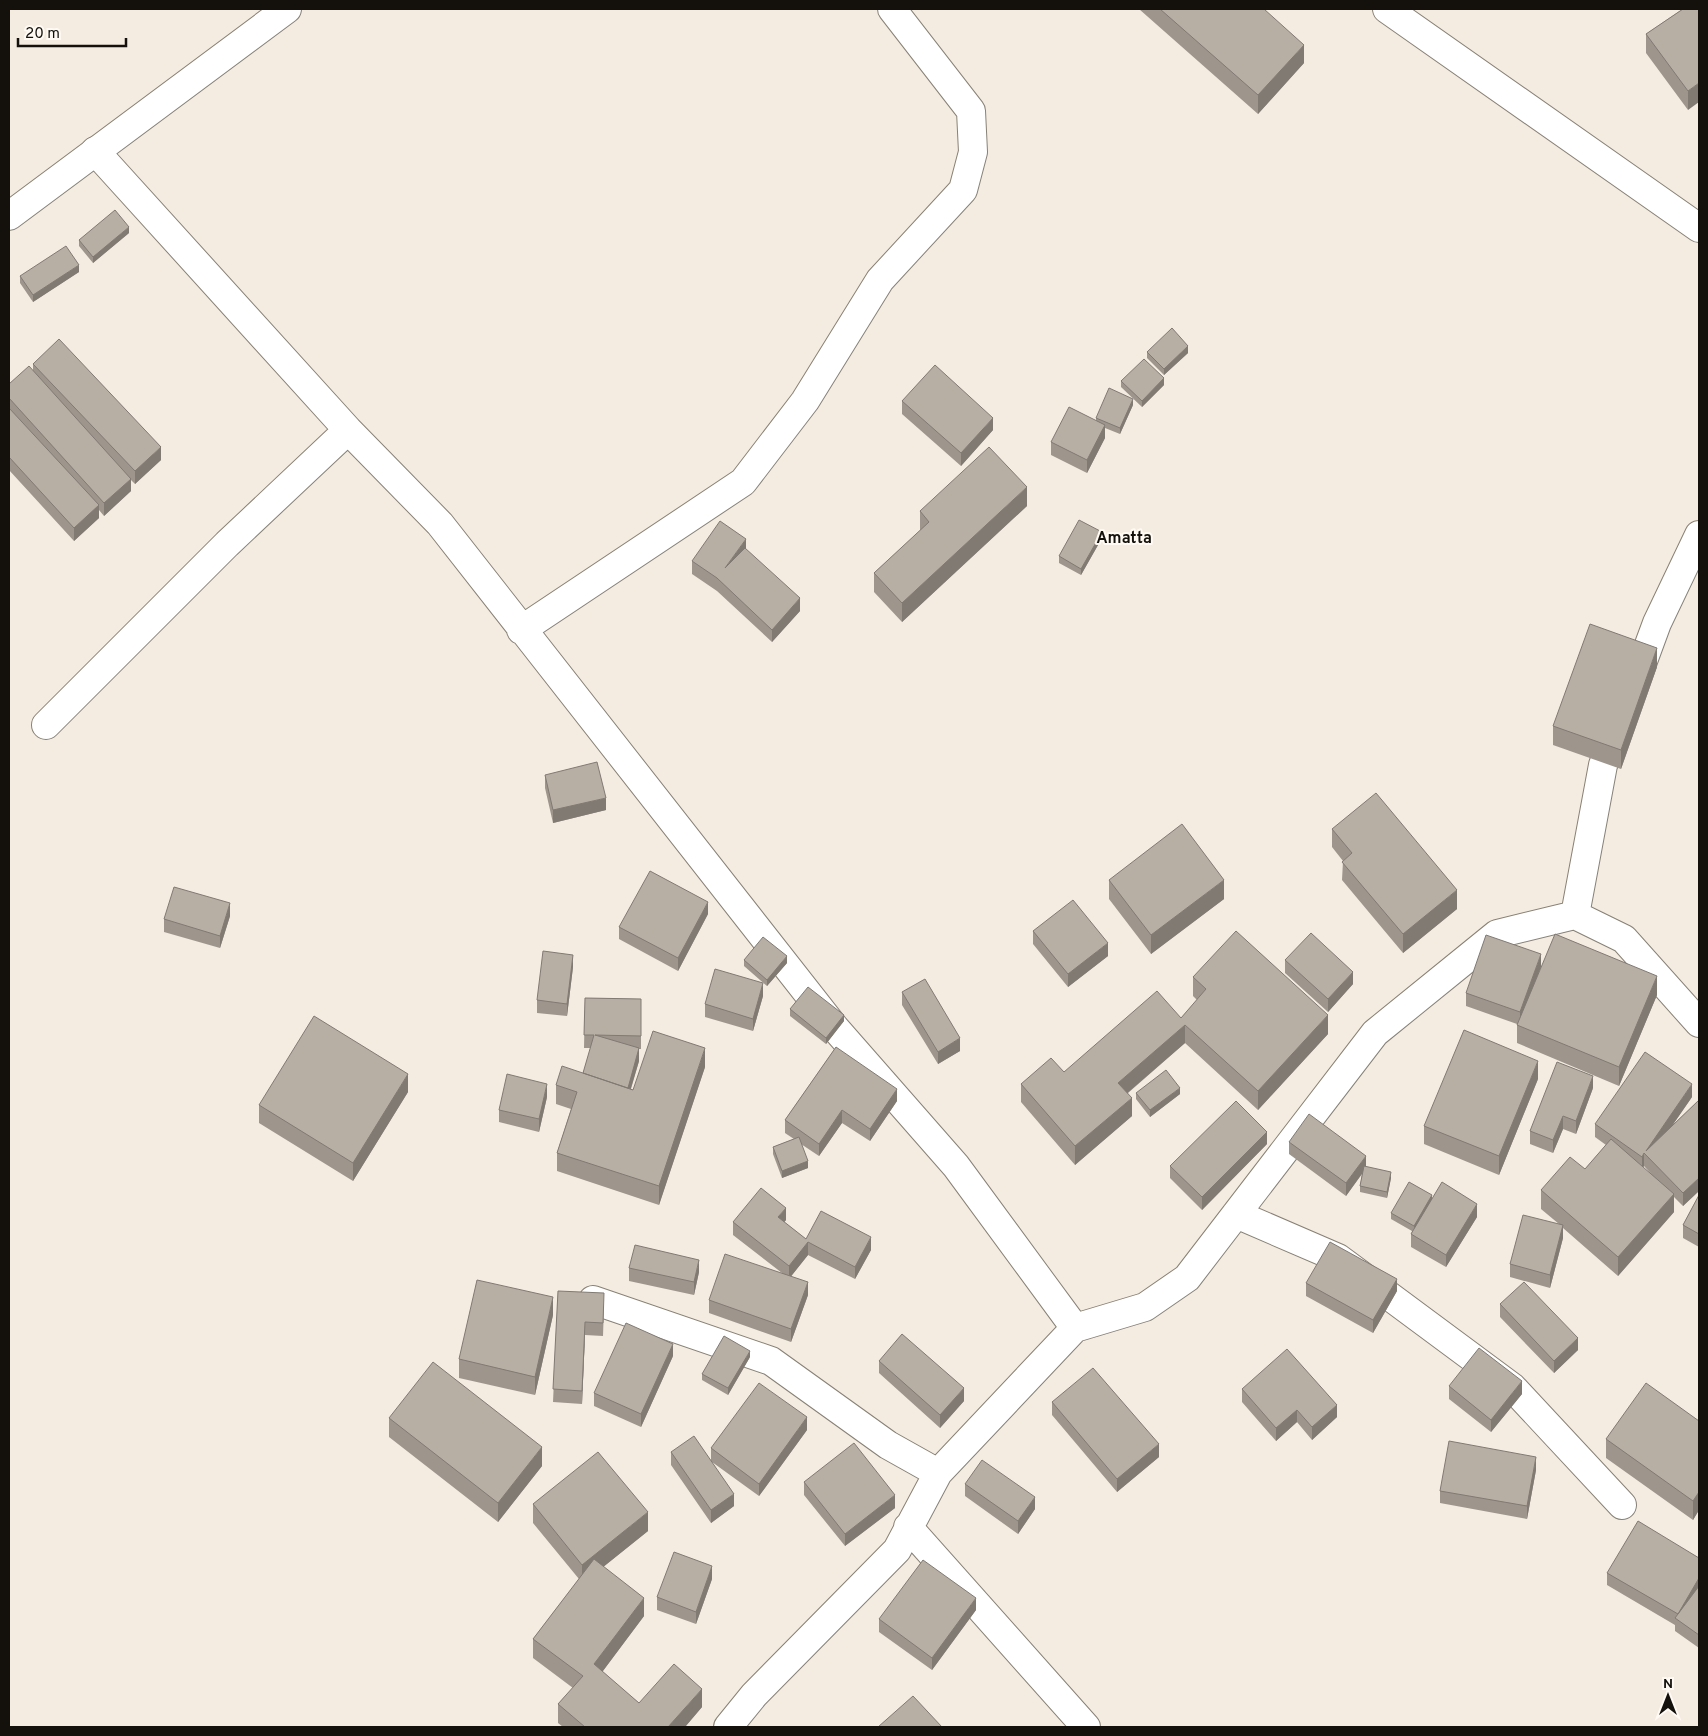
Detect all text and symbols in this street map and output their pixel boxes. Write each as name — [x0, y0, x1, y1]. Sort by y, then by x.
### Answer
scale bar — [18, 15, 125, 47]
text: 20 m — [25, 25, 60, 44]
district label: Amatta — [1096, 529, 1152, 549]
north arrow — [1643, 1671, 1693, 1721]
text: N — [1663, 1676, 1673, 1693]

